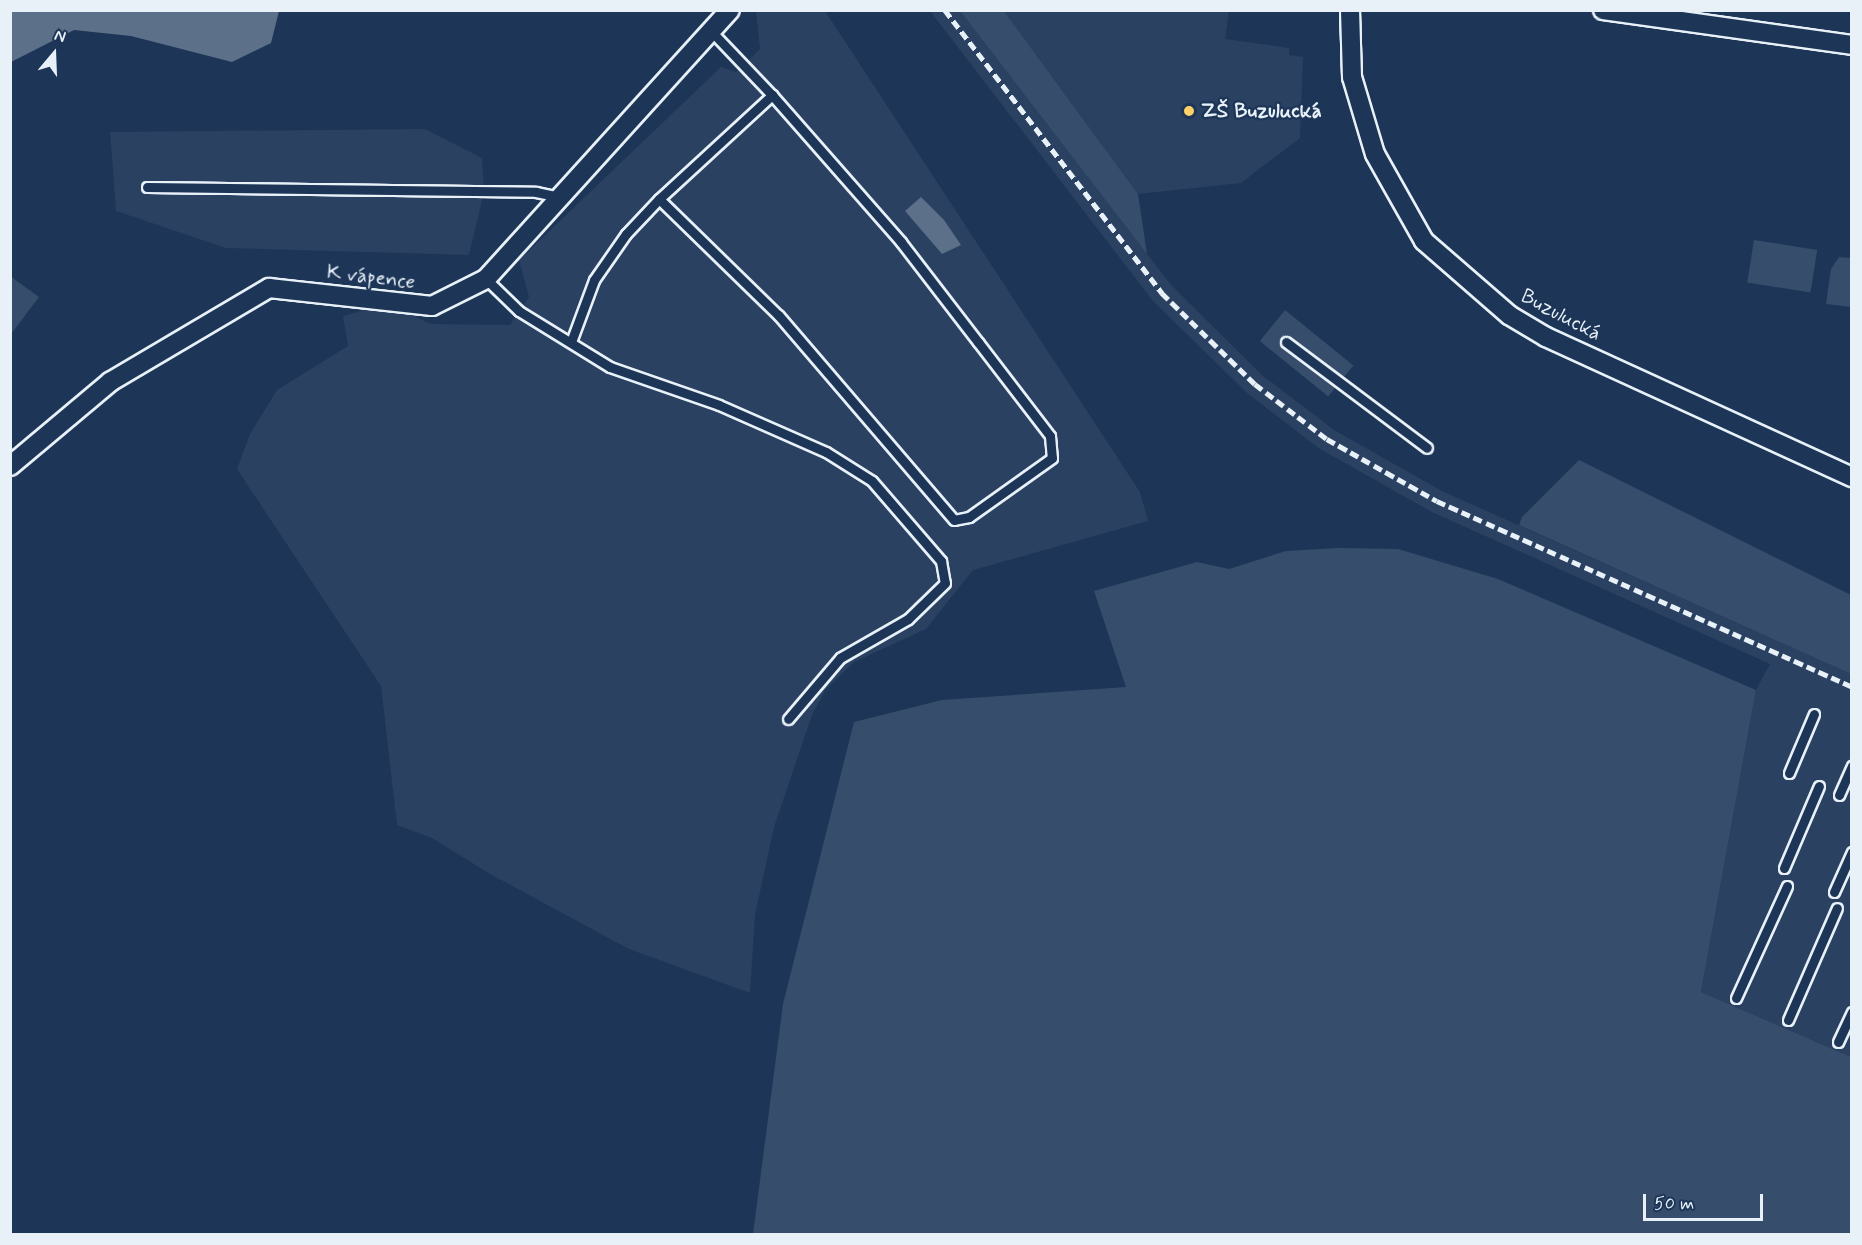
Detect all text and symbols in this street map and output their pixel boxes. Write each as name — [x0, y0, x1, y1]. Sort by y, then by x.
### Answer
north arrow — [24, 24, 84, 84]
text: N — [52, 25, 68, 48]
place label: ZŠ Buzulucká — [1201, 98, 1322, 124]
marker: ZŠ Buzulucká — [1182, 104, 1196, 118]
street label: K vápence — [326, 259, 416, 295]
street label: Buzulucká — [1516, 283, 1606, 347]
scale bar — [1646, 1182, 1766, 1220]
text: 50 m — [1654, 1192, 1694, 1216]

